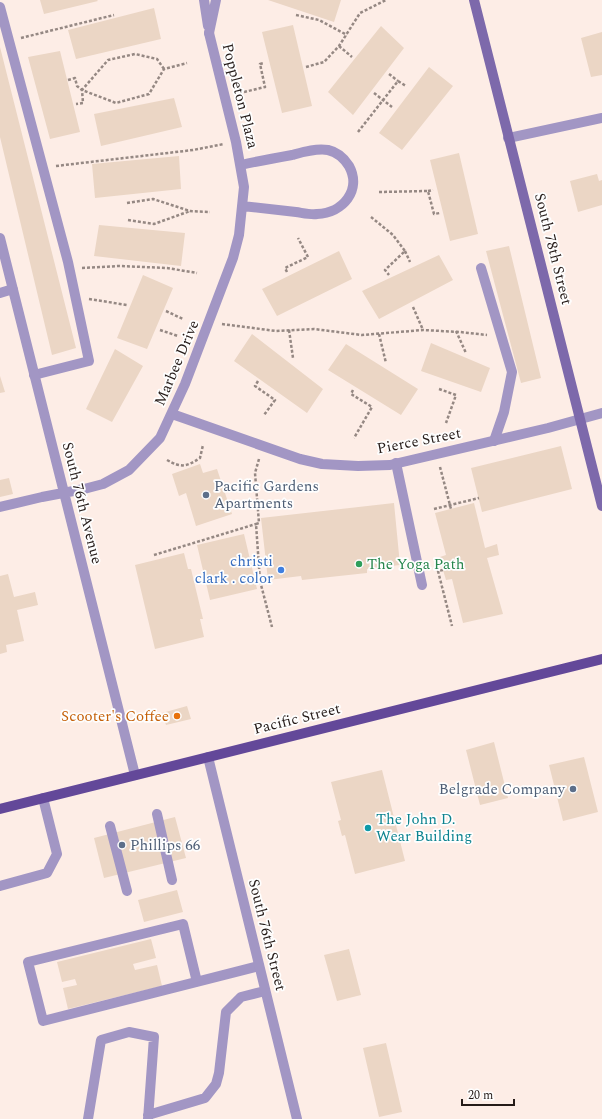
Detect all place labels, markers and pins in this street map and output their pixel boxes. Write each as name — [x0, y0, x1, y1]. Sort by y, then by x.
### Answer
place label: Pacific Gardens Apartments — [214, 475, 319, 515]
marker: Pacific Gardens Apartments — [201, 490, 211, 500]
place label: christi clark . color — [195, 550, 273, 590]
place label: The Yoga Path — [367, 553, 465, 576]
marker: The Yoga Path — [354, 559, 364, 569]
marker: christi clark . color — [276, 565, 286, 575]
place label: Scooter's Coffee — [61, 705, 169, 728]
marker: Scooter's Coffee — [172, 711, 182, 721]
place label: Belgrade Company — [439, 778, 566, 801]
marker: Belgrade Company — [568, 784, 578, 794]
place label: The John D. Wear Building — [376, 808, 472, 848]
marker: The John D. Wear Building — [363, 823, 373, 833]
place label: Phillips 66 — [130, 834, 201, 857]
marker: Phillips 66 — [117, 840, 127, 850]

